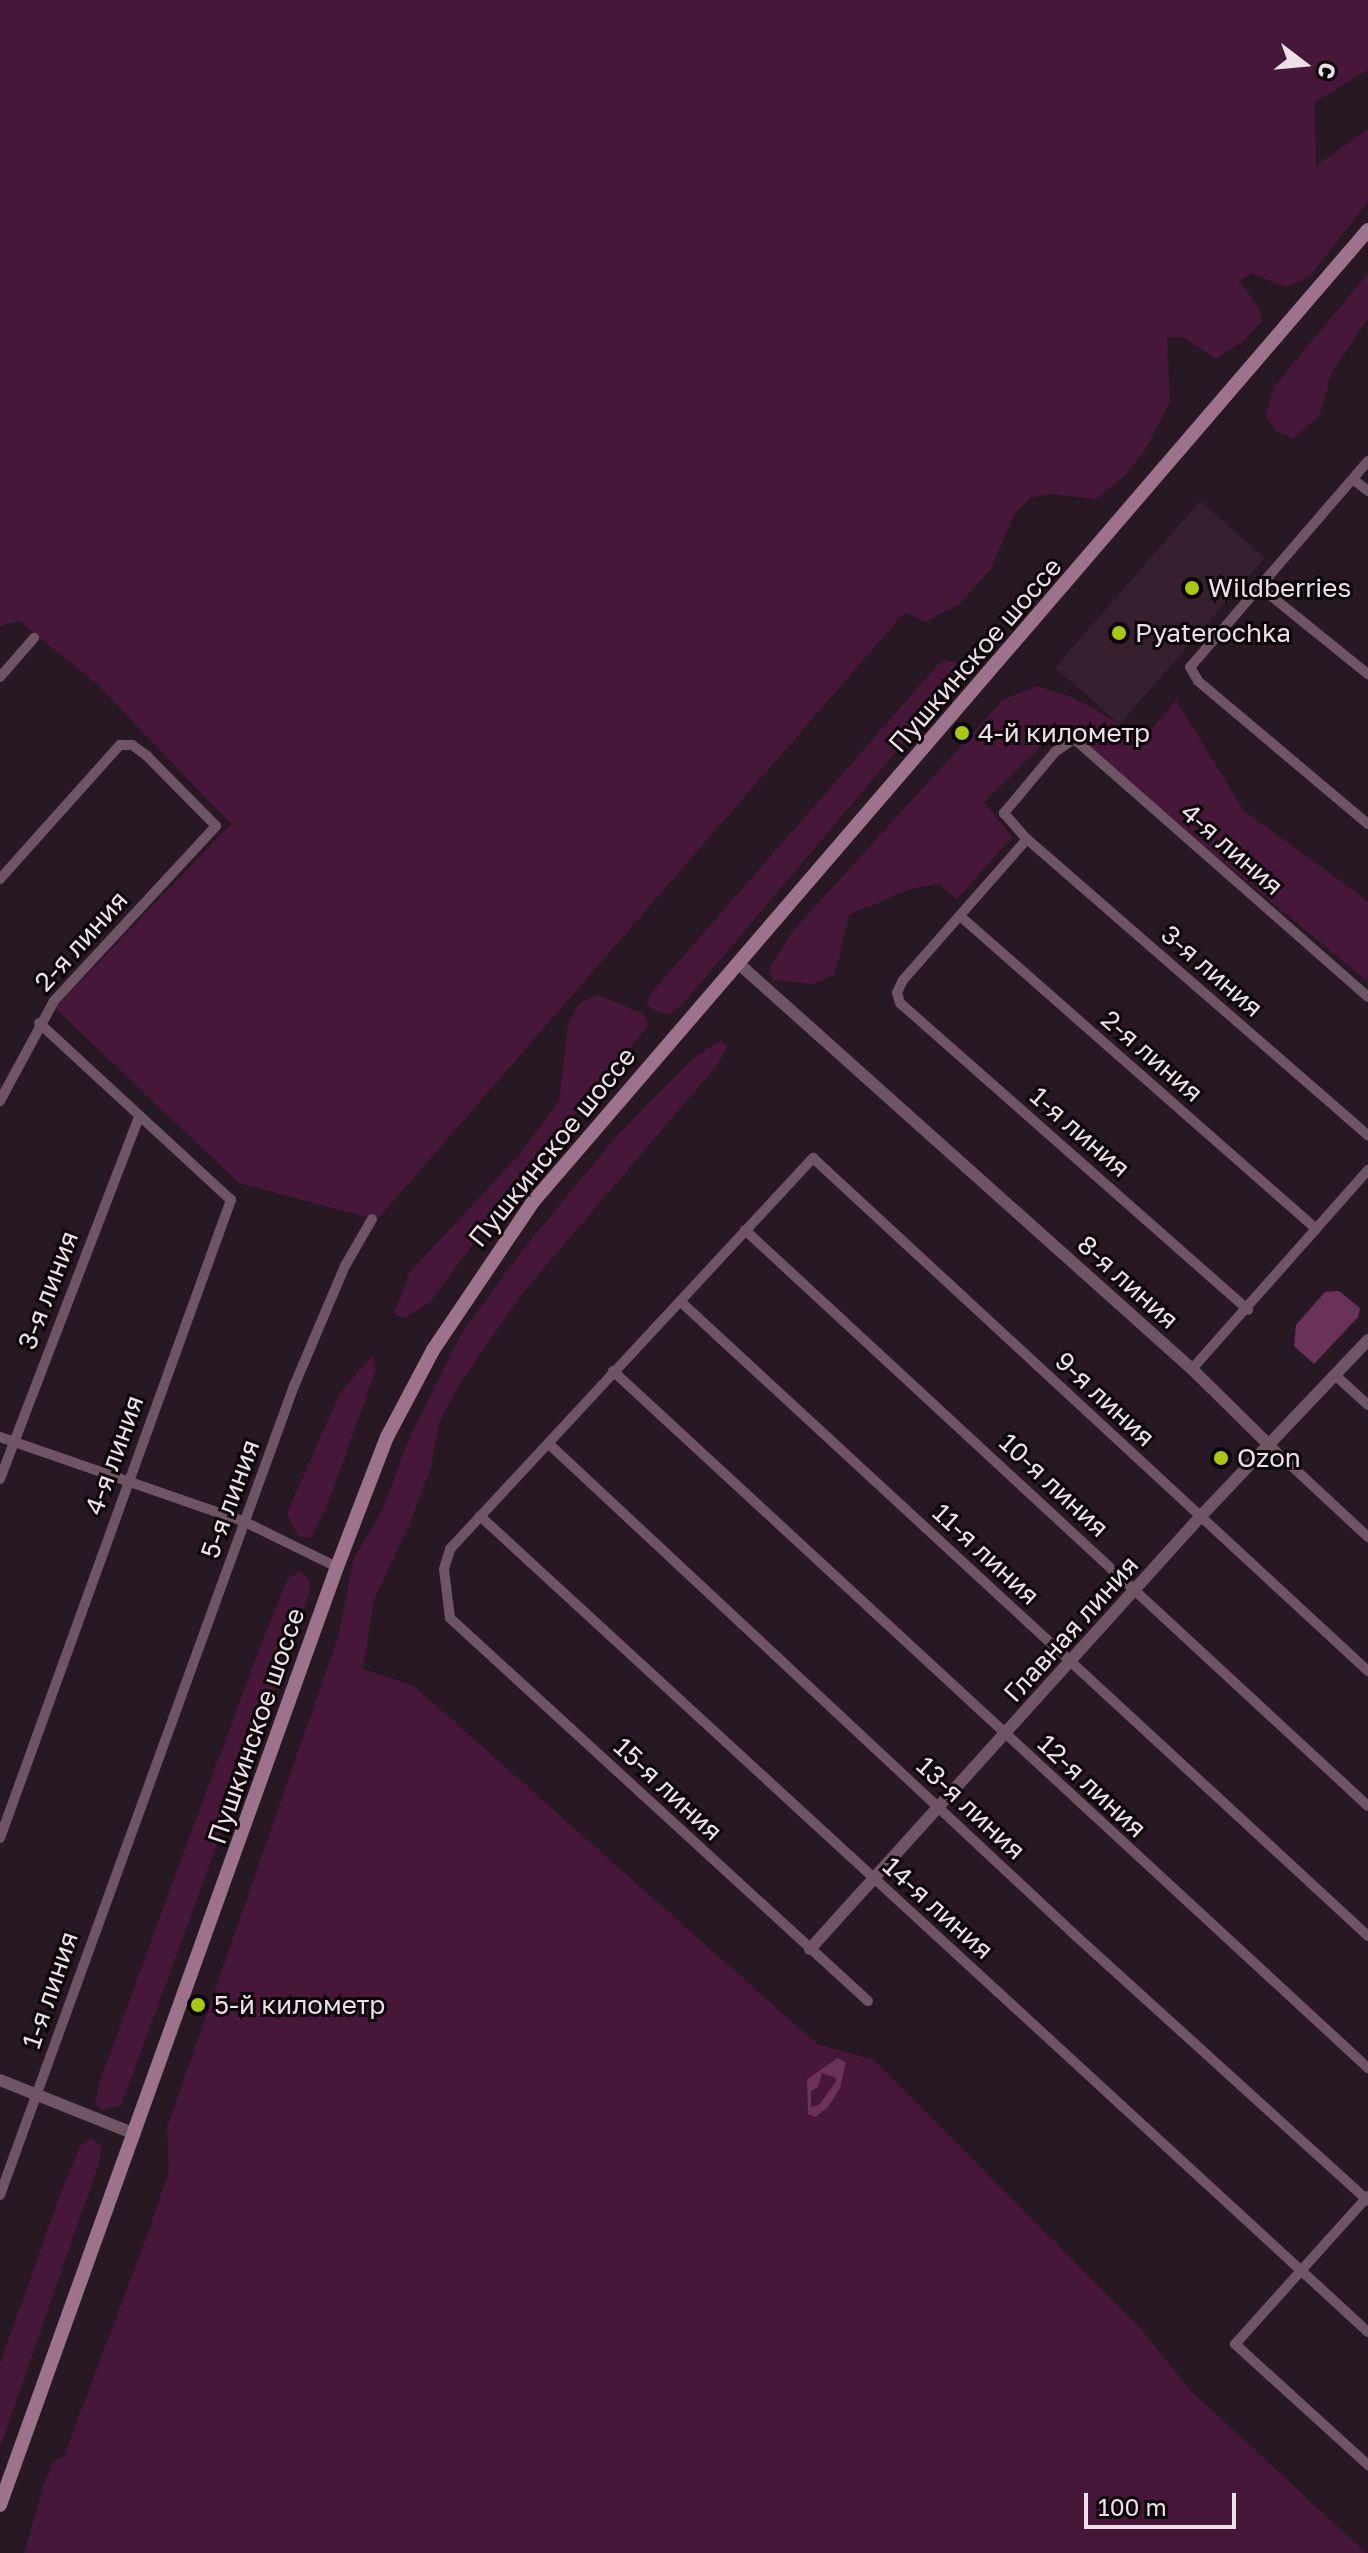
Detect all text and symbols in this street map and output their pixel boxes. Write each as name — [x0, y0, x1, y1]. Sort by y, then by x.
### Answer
north arrow — [1264, 24, 1344, 104]
text: С — [1312, 60, 1343, 82]
street label: Пушкинское шоссе — [882, 551, 1068, 759]
place label: Wildberries — [1208, 572, 1351, 604]
marker: Wildberries — [1183, 579, 1201, 597]
place label: Pyaterochka — [1135, 617, 1291, 649]
marker: Pyaterochka — [1110, 624, 1128, 642]
place label: 4-й километр — [978, 717, 1150, 749]
marker: 4-й километр — [953, 724, 971, 742]
street label: 4-я линия — [1175, 796, 1289, 902]
street label: 2-я линия — [28, 885, 134, 997]
street label: 3-я линия — [1155, 919, 1269, 1023]
street label: 2-я линия — [1095, 1004, 1209, 1108]
street label: Пушкинское шоссе — [462, 1041, 642, 1253]
street label: 1-я линия — [1024, 1080, 1136, 1184]
street label: 3-я линия — [11, 1227, 85, 1353]
street label: 8-я линия — [1071, 1229, 1185, 1335]
street label: 9-я линия — [1049, 1345, 1161, 1453]
street label: 4-я линия — [78, 1391, 150, 1519]
street label: 10-я линия — [993, 1427, 1115, 1543]
street label: 5-я линия — [194, 1435, 266, 1563]
place label: Ozon — [1237, 1442, 1301, 1474]
marker: Ozon — [1212, 1449, 1230, 1467]
street label: 11-я линия — [926, 1497, 1046, 1611]
street label: Главная линия — [997, 1550, 1145, 1708]
street label: Пушкинское шоссе — [201, 1604, 311, 1848]
street label: 12-я линия — [1031, 1728, 1153, 1844]
street label: 15-я линия — [607, 1731, 729, 1847]
street label: 13-я линия — [910, 1750, 1032, 1866]
street label: 14-я линия — [877, 1850, 999, 1966]
street label: 1-я линия — [15, 1928, 85, 2052]
place label: 5-й километр — [214, 1989, 385, 2021]
marker: 5-й километр — [189, 1996, 207, 2014]
scale bar — [1088, 2477, 1240, 2527]
text: 100 m — [1098, 2492, 1167, 2521]

